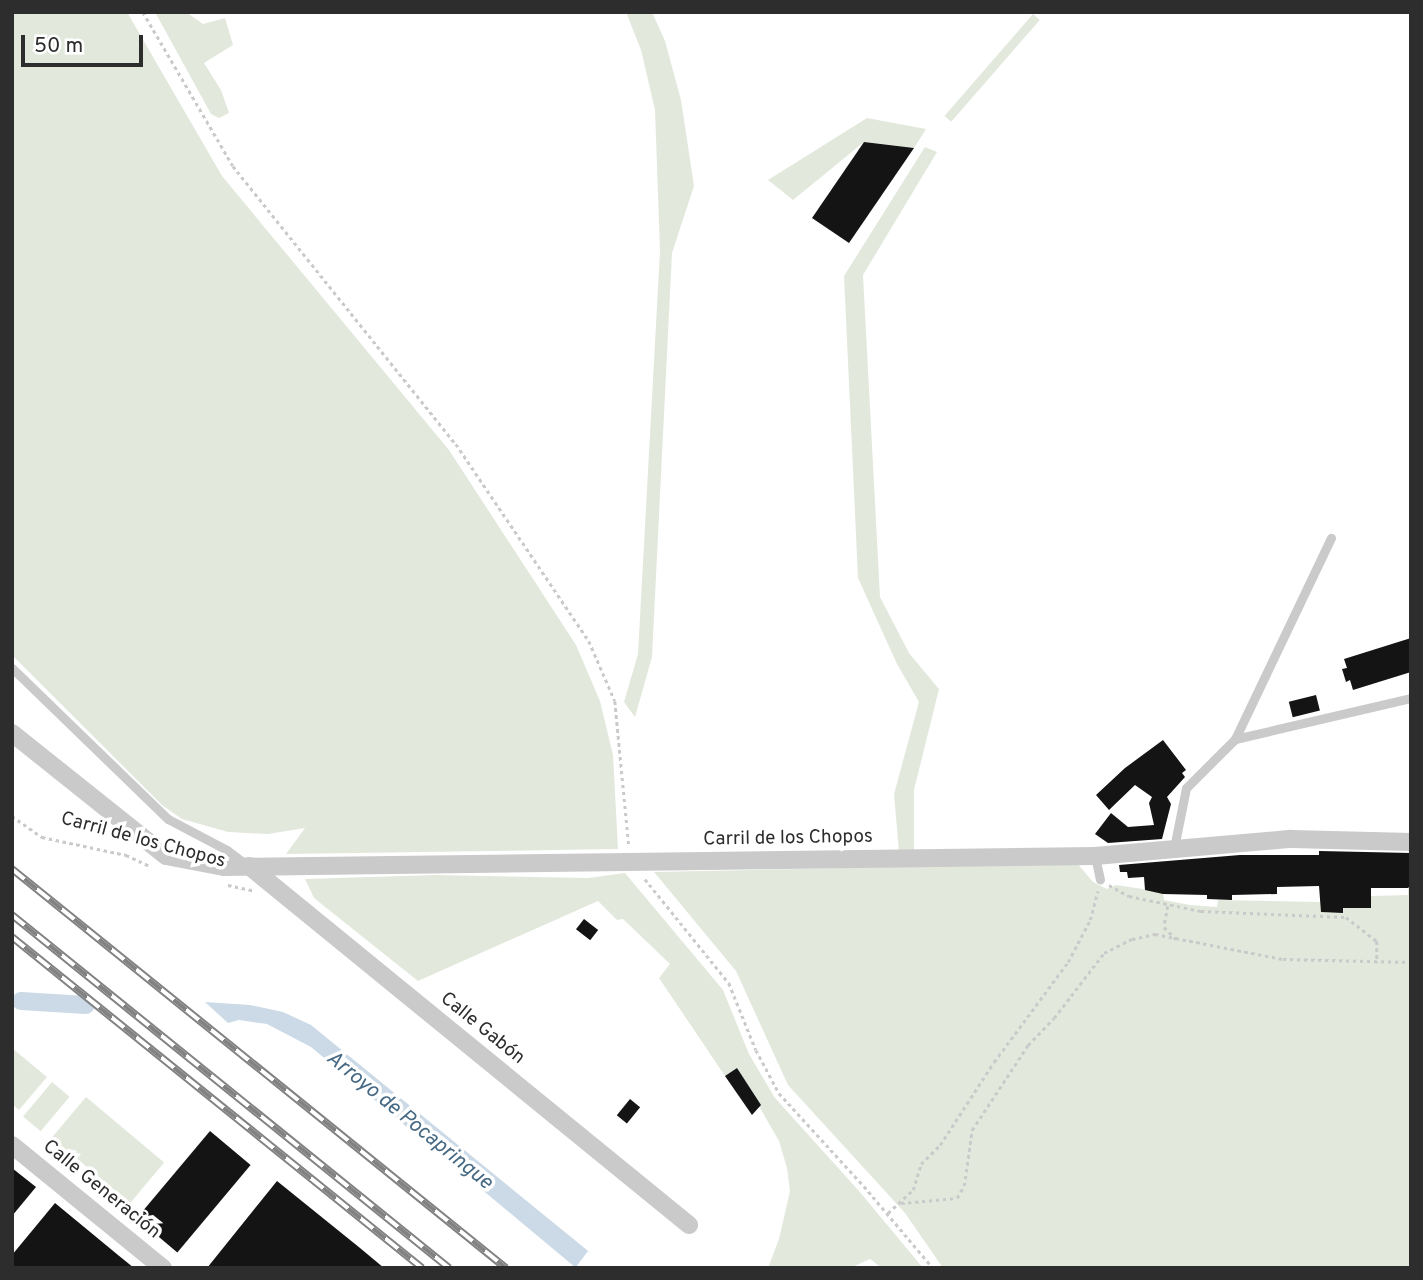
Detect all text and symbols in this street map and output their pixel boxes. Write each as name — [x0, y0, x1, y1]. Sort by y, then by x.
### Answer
scale bar — [24, 21, 147, 65]
text: 50 m — [34, 33, 83, 60]
street label: Carril de los Chopos — [58, 808, 228, 874]
street label: Carril de los Chopos — [703, 826, 873, 852]
street label: Calle Gabón — [435, 988, 529, 1070]
water label: Arroyo de Pocapringue — [321, 1046, 497, 1196]
street label: Calle Generación — [38, 1136, 164, 1244]

